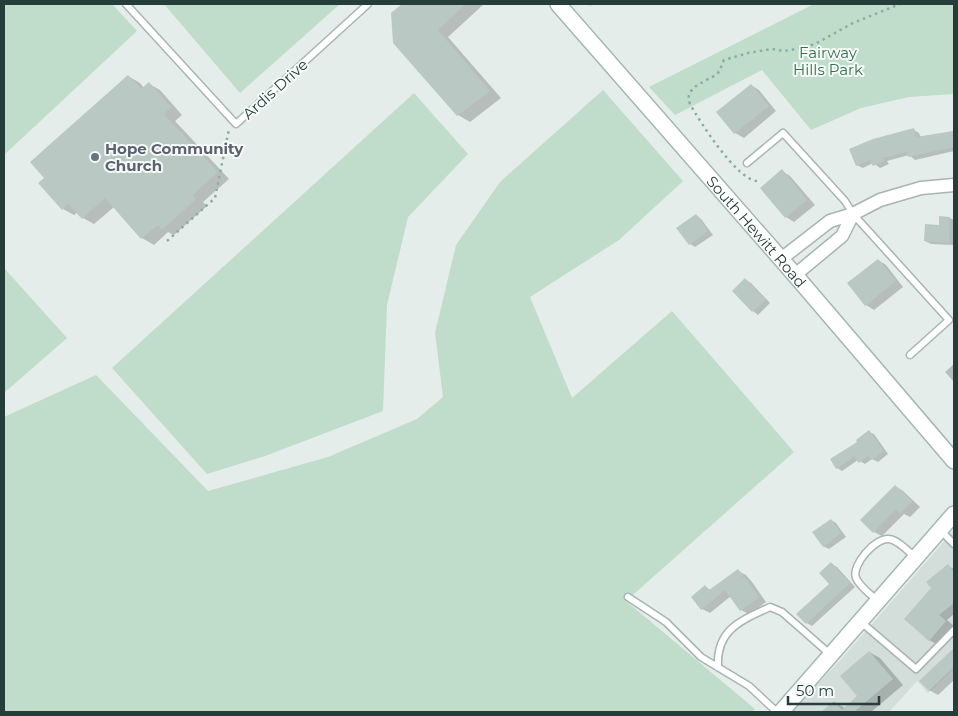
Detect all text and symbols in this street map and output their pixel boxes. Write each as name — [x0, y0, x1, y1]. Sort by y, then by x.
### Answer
park label: Fairway Hills Park — [793, 43, 863, 79]
street label: Ardis Drive — [238, 55, 312, 123]
place label: Hope Community Church — [105, 139, 244, 175]
marker: Hope Community Church — [89, 151, 101, 163]
street label: South Hewitt Road — [703, 172, 811, 291]
scale bar — [788, 674, 879, 706]
text: 50 m — [796, 681, 834, 700]

